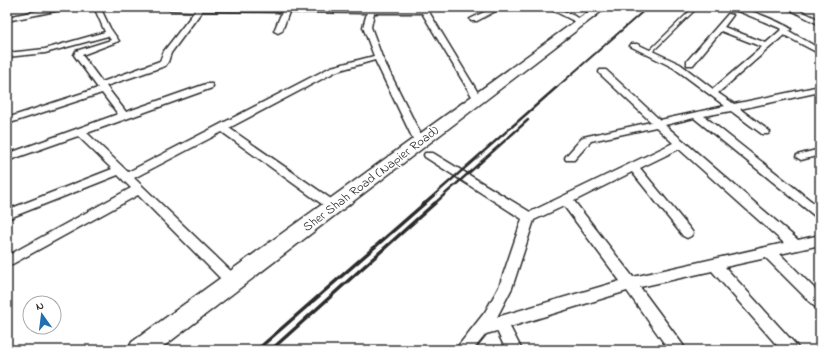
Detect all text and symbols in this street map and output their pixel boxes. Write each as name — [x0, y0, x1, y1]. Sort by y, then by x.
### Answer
street label: Sher Shah Road (Napier Road) — [299, 121, 443, 237]
north arrow — [22, 295, 62, 335]
text: N — [34, 298, 45, 315]

